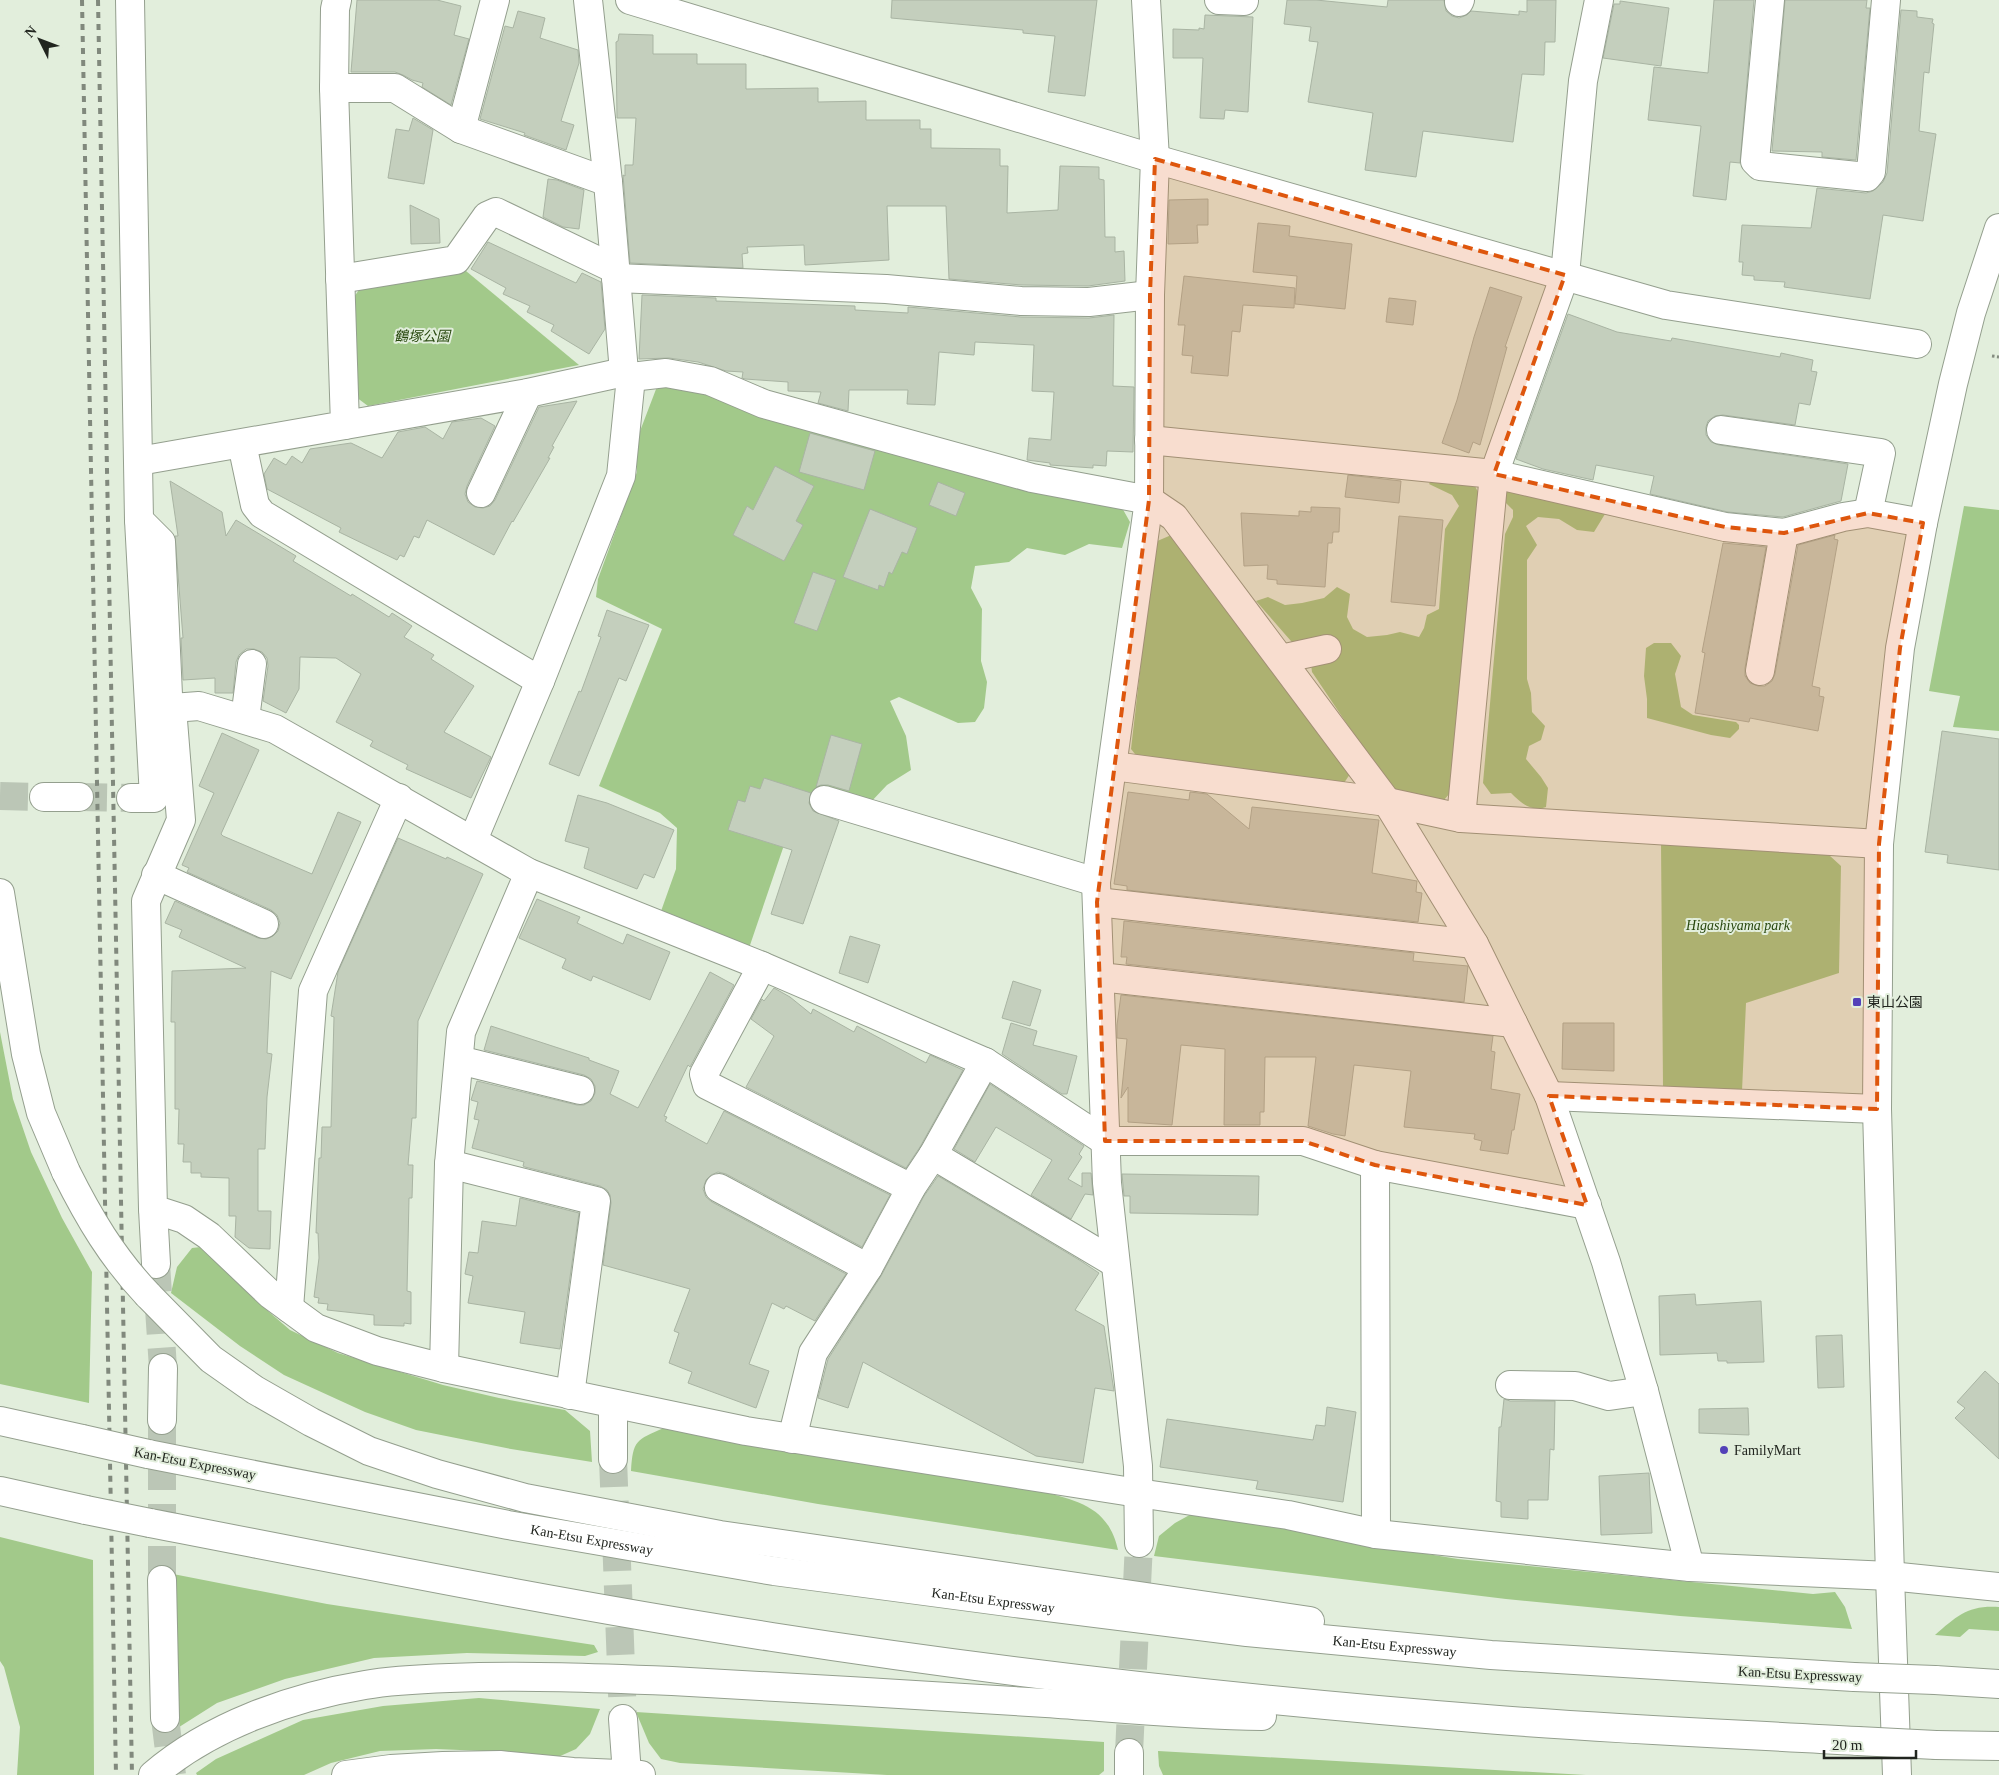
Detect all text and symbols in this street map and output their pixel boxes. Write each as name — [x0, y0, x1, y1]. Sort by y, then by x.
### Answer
north arrow — [15, 15, 65, 65]
text: N — [22, 23, 40, 40]
park label: 鶴塚公園 — [394, 329, 452, 344]
park label: Higashiyama park — [1685, 918, 1791, 933]
place label: 東山公園 — [1867, 995, 1923, 1010]
marker: 東山公園 — [1851, 996, 1863, 1008]
place label: FamilyMart — [1734, 1443, 1801, 1458]
street label: Kan-Etsu Expressway — [133, 1444, 257, 1483]
marker: FamilyMart — [1718, 1444, 1730, 1456]
street label: Kan-Etsu Expressway — [529, 1522, 654, 1558]
street label: Kan-Etsu Expressway — [931, 1585, 1056, 1616]
street label: Kan-Etsu Expressway — [1332, 1633, 1457, 1660]
street label: Kan-Etsu Expressway — [1738, 1664, 1862, 1685]
scale bar — [1824, 1728, 1916, 1760]
text: 20 m — [1832, 1737, 1863, 1753]

